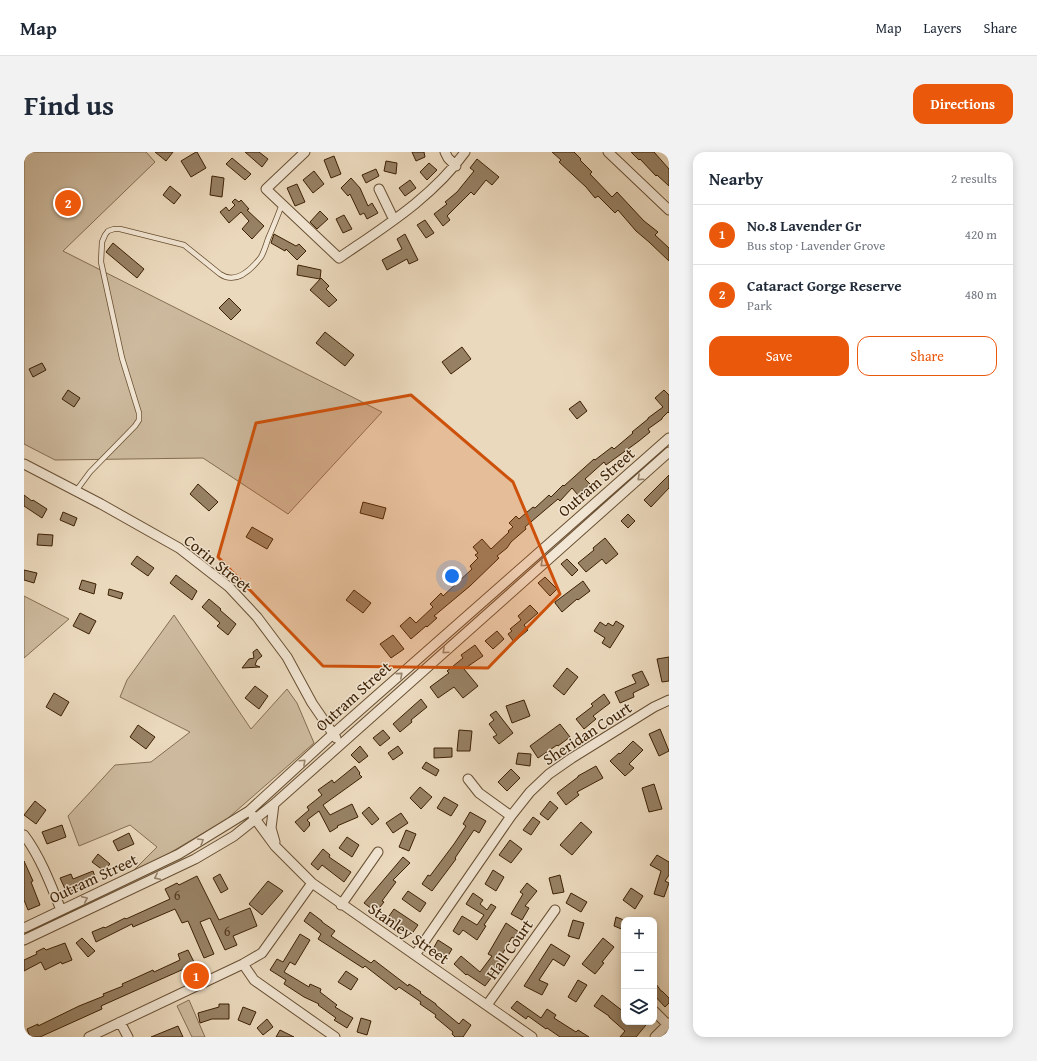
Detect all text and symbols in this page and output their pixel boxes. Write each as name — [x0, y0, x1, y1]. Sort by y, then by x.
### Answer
text: Map — [20, 14, 57, 42]
text: Map — [876, 18, 902, 38]
text: Layers — [924, 18, 962, 38]
text: Share — [984, 18, 1017, 38]
text: Find us — [24, 84, 114, 125]
button: Directions — [913, 84, 1013, 124]
text: Nearby — [709, 166, 763, 191]
text: 2 results — [951, 169, 997, 188]
pin: 2 — [55, 188, 81, 218]
text: No.8 Lavender Gr — [747, 215, 861, 236]
text: 1 — [719, 225, 725, 244]
text: 420 m — [965, 225, 997, 244]
text: Bus stop · Lavender Grove — [747, 236, 885, 255]
text: Cataract Gorge Reserve — [747, 275, 902, 296]
text: 2 — [719, 285, 725, 304]
text: 480 m — [965, 285, 997, 304]
text: Park — [747, 296, 772, 315]
button: Save — [709, 336, 849, 376]
button: Share — [857, 336, 997, 376]
street label: Outram Street — [552, 442, 640, 522]
one-way arrow — [637, 474, 645, 481]
street label: Corin Street — [179, 528, 257, 598]
one-way arrow — [540, 560, 547, 567]
your location — [442, 566, 462, 586]
one-way arrow — [442, 646, 450, 653]
street label: Outram Street — [310, 655, 397, 737]
one-way arrow — [395, 672, 403, 680]
street label: Sheridan Court — [538, 695, 636, 771]
one-way arrow — [298, 759, 306, 766]
one-way arrow — [197, 838, 204, 845]
street label: Outram Street — [45, 847, 141, 909]
one-way arrow — [154, 872, 162, 880]
house number: 6 — [174, 885, 181, 905]
one-way arrow — [80, 896, 88, 904]
street label: Stanley Street — [364, 896, 455, 970]
street label: Hall Court — [480, 914, 539, 984]
map controls — [621, 917, 657, 1025]
button: + — [621, 917, 657, 953]
house number: 6 — [224, 921, 231, 941]
button: − — [621, 953, 657, 989]
pin: 1 — [183, 961, 209, 991]
button: layers — [621, 989, 657, 1025]

